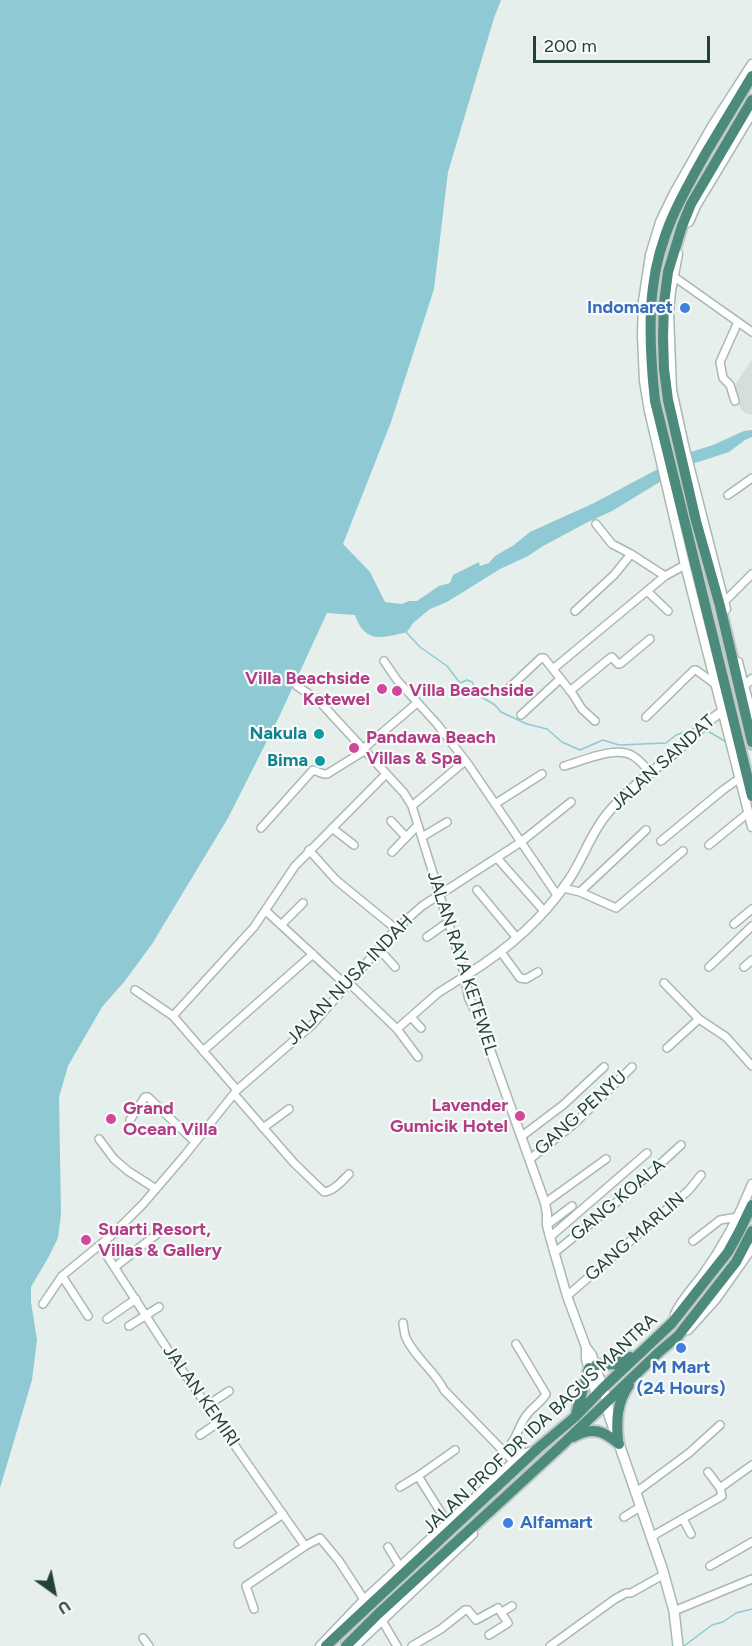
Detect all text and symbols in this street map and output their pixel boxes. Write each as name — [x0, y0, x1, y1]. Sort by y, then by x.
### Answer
scale bar — [536, 24, 713, 62]
text: 200 m — [544, 35, 597, 57]
place label: Indomaret — [587, 297, 673, 319]
marker: Indomaret — [678, 301, 692, 315]
place label: Villa Beachside Ketewel — [245, 668, 370, 710]
place label: Villa Beachside — [409, 680, 534, 702]
marker: Villa Beachside Ketewel — [375, 682, 389, 696]
marker: Villa Beachside — [390, 684, 404, 698]
street label: JALAN SANDAT — [606, 711, 720, 815]
place label: Nakula — [250, 723, 307, 745]
marker: Nakula — [312, 727, 326, 741]
place label: Pandawa Beach Villas & Spa — [366, 727, 496, 770]
marker: Pandawa Beach Villas & Spa — [347, 741, 361, 755]
place label: Bima — [267, 750, 308, 772]
marker: Bima — [313, 754, 327, 768]
street label: JALAN RAYA KETEWEL — [422, 868, 502, 1058]
street label: JALAN NUSA INDAH — [282, 910, 418, 1050]
street label: GANG PENYU — [531, 1066, 631, 1160]
place label: Lavender Gumicik Hotel — [390, 1095, 508, 1138]
place label: Grand Ocean Villa — [123, 1098, 217, 1140]
marker: Lavender Gumicik Hotel — [513, 1109, 527, 1123]
marker: Grand Ocean Villa — [104, 1112, 118, 1126]
street label: GANG KOALA — [566, 1154, 670, 1246]
street label: GANG MARLIN — [581, 1188, 689, 1286]
place label: Suarti Resort, Villas & Gallery — [98, 1219, 222, 1262]
marker: Suarti Resort, Villas & Gallery — [79, 1233, 93, 1247]
street label: JALAN PROF DR IDA BAGUS MANTRA — [418, 1309, 662, 1539]
street label: JALAN KEMIRI — [158, 1341, 244, 1451]
marker: M Mart (24 Hours) — [674, 1341, 688, 1355]
place label: M Mart (24 Hours) — [636, 1357, 726, 1400]
place label: Alfamart — [520, 1512, 593, 1534]
marker: Alfamart — [501, 1516, 515, 1530]
north arrow — [24, 1562, 84, 1622]
text: U — [54, 1596, 74, 1619]

